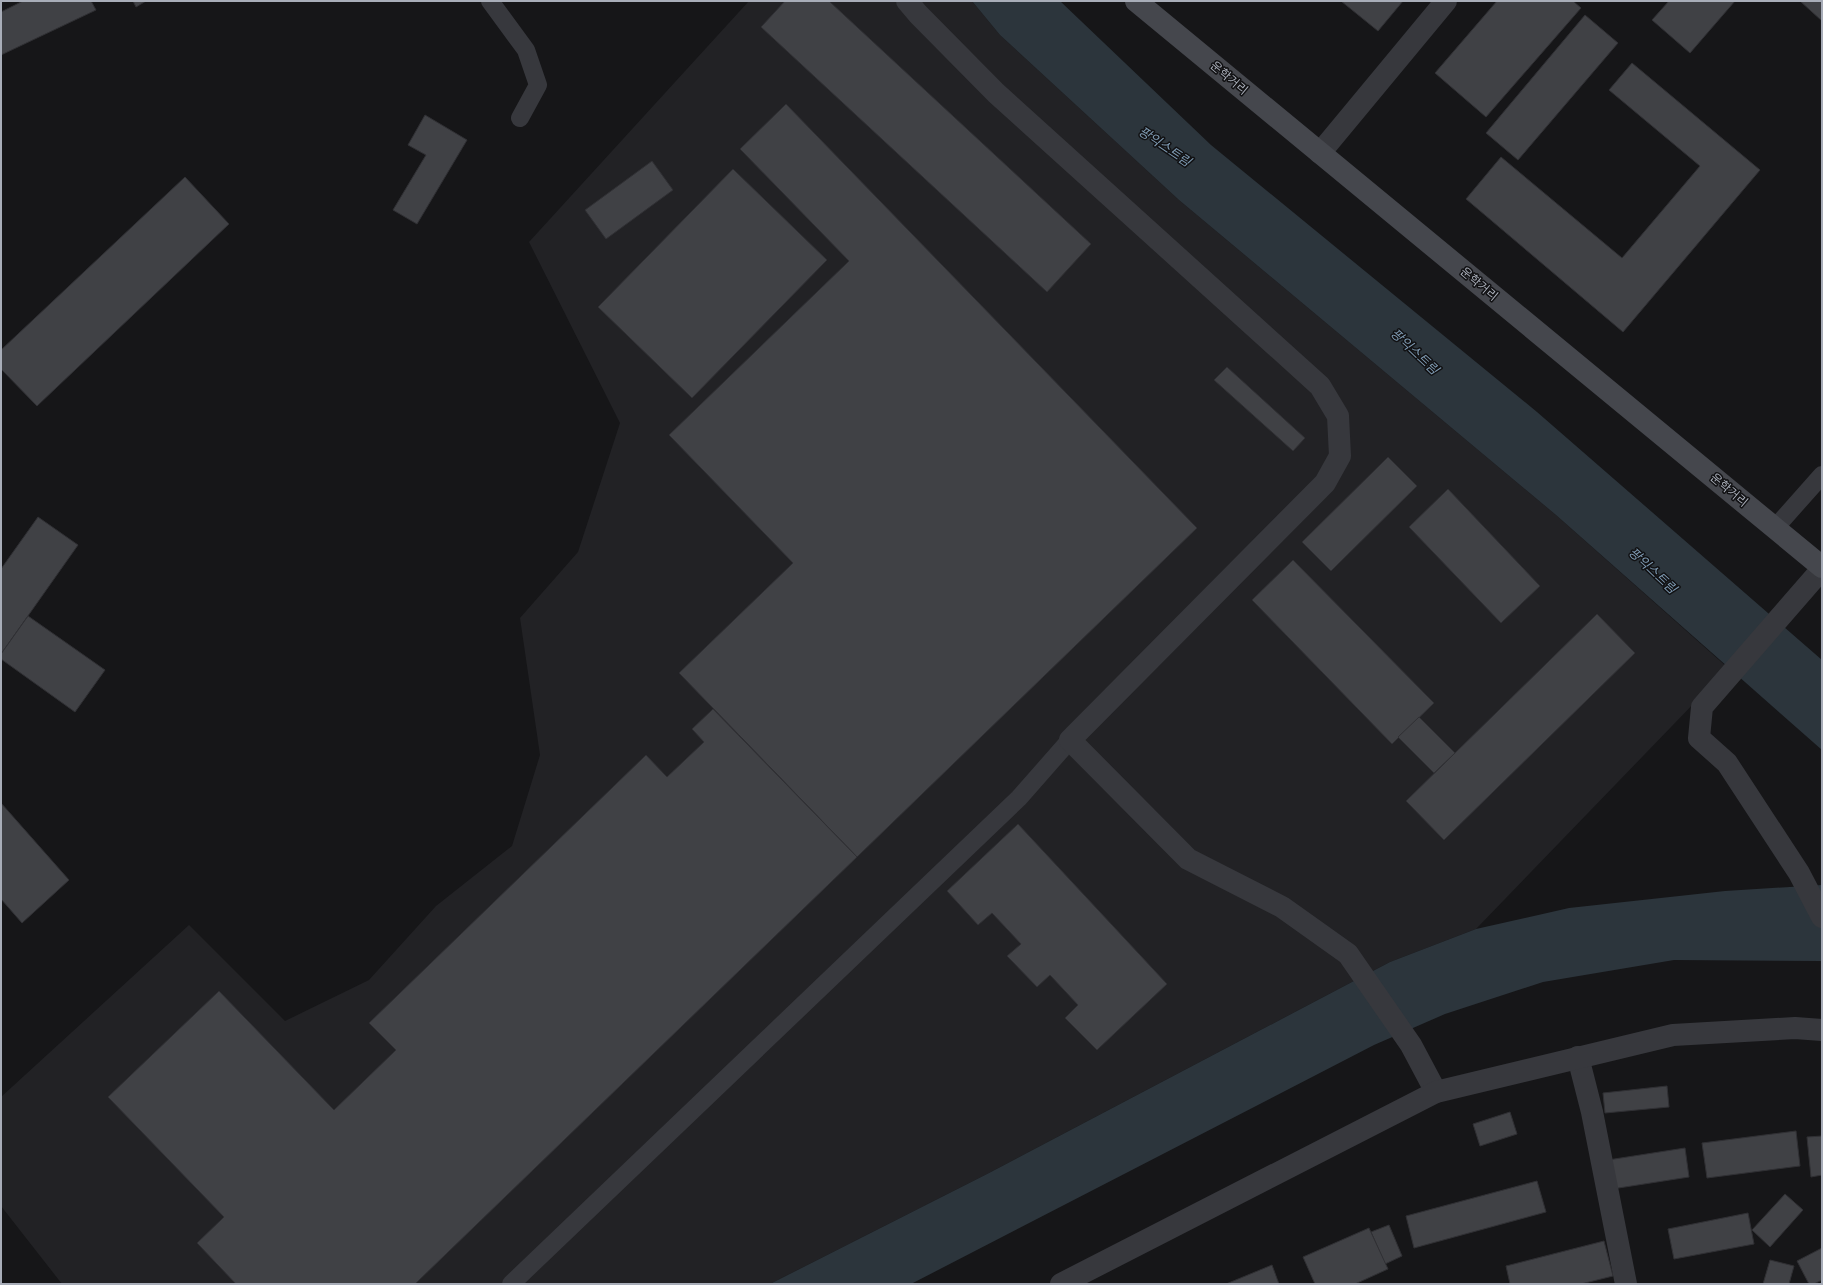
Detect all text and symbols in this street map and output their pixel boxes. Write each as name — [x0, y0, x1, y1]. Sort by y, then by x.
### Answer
street label: 운학거리 — [1208, 58, 1250, 98]
water label: 팡익스트림 — [1136, 123, 1195, 170]
street label: 운학거리 — [1458, 264, 1500, 304]
water label: 팡익스트림 — [1388, 325, 1442, 378]
street label: 운학거리 — [1708, 470, 1750, 510]
water label: 팡익스트림 — [1626, 544, 1680, 597]

